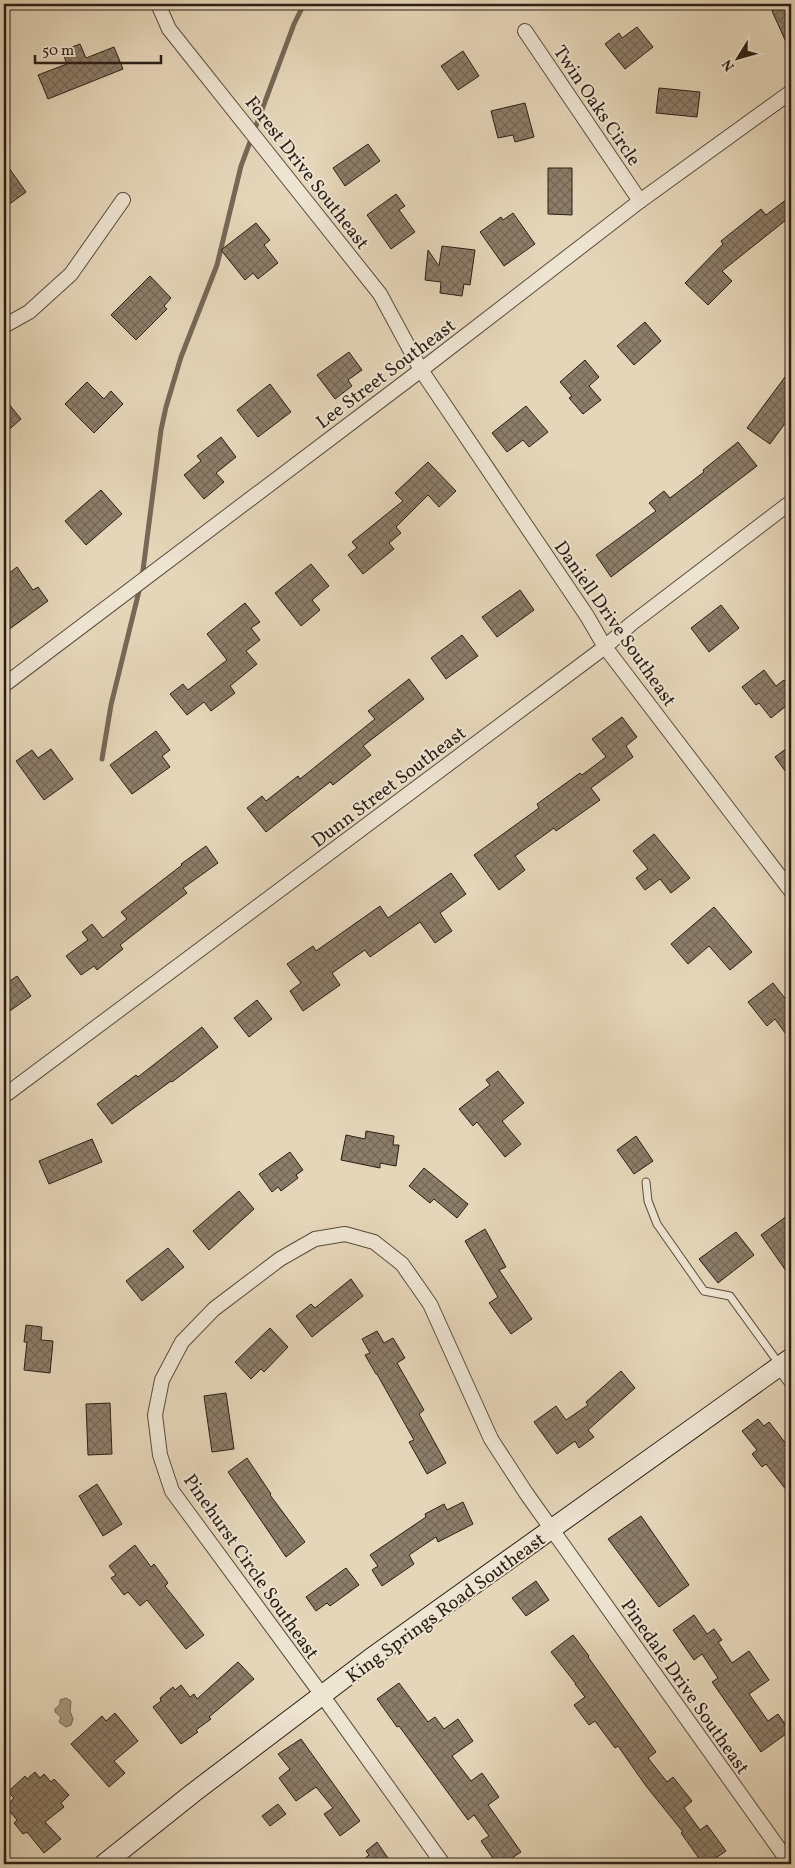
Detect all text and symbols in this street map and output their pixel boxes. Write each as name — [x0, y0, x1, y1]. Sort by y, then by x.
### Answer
scale bar — [35, 32, 161, 64]
north arrow — [712, 32, 762, 82]
text: 50 m — [42, 41, 74, 62]
street label: Twin Oaks Circle — [546, 41, 646, 171]
text: N — [718, 55, 739, 75]
street label: Forest Drive Southeast — [238, 91, 375, 256]
street label: Lee Street Southeast — [311, 313, 462, 436]
street label: Daniell Drive Southeast — [547, 536, 682, 713]
street label: Dunn Street Southeast — [307, 721, 472, 854]
street label: Pinehurst Circle Southeast — [176, 1469, 325, 1665]
street label: King Springs Road Southeast — [341, 1527, 551, 1690]
street label: Pinedale Drive Southeast — [614, 1594, 755, 1780]

